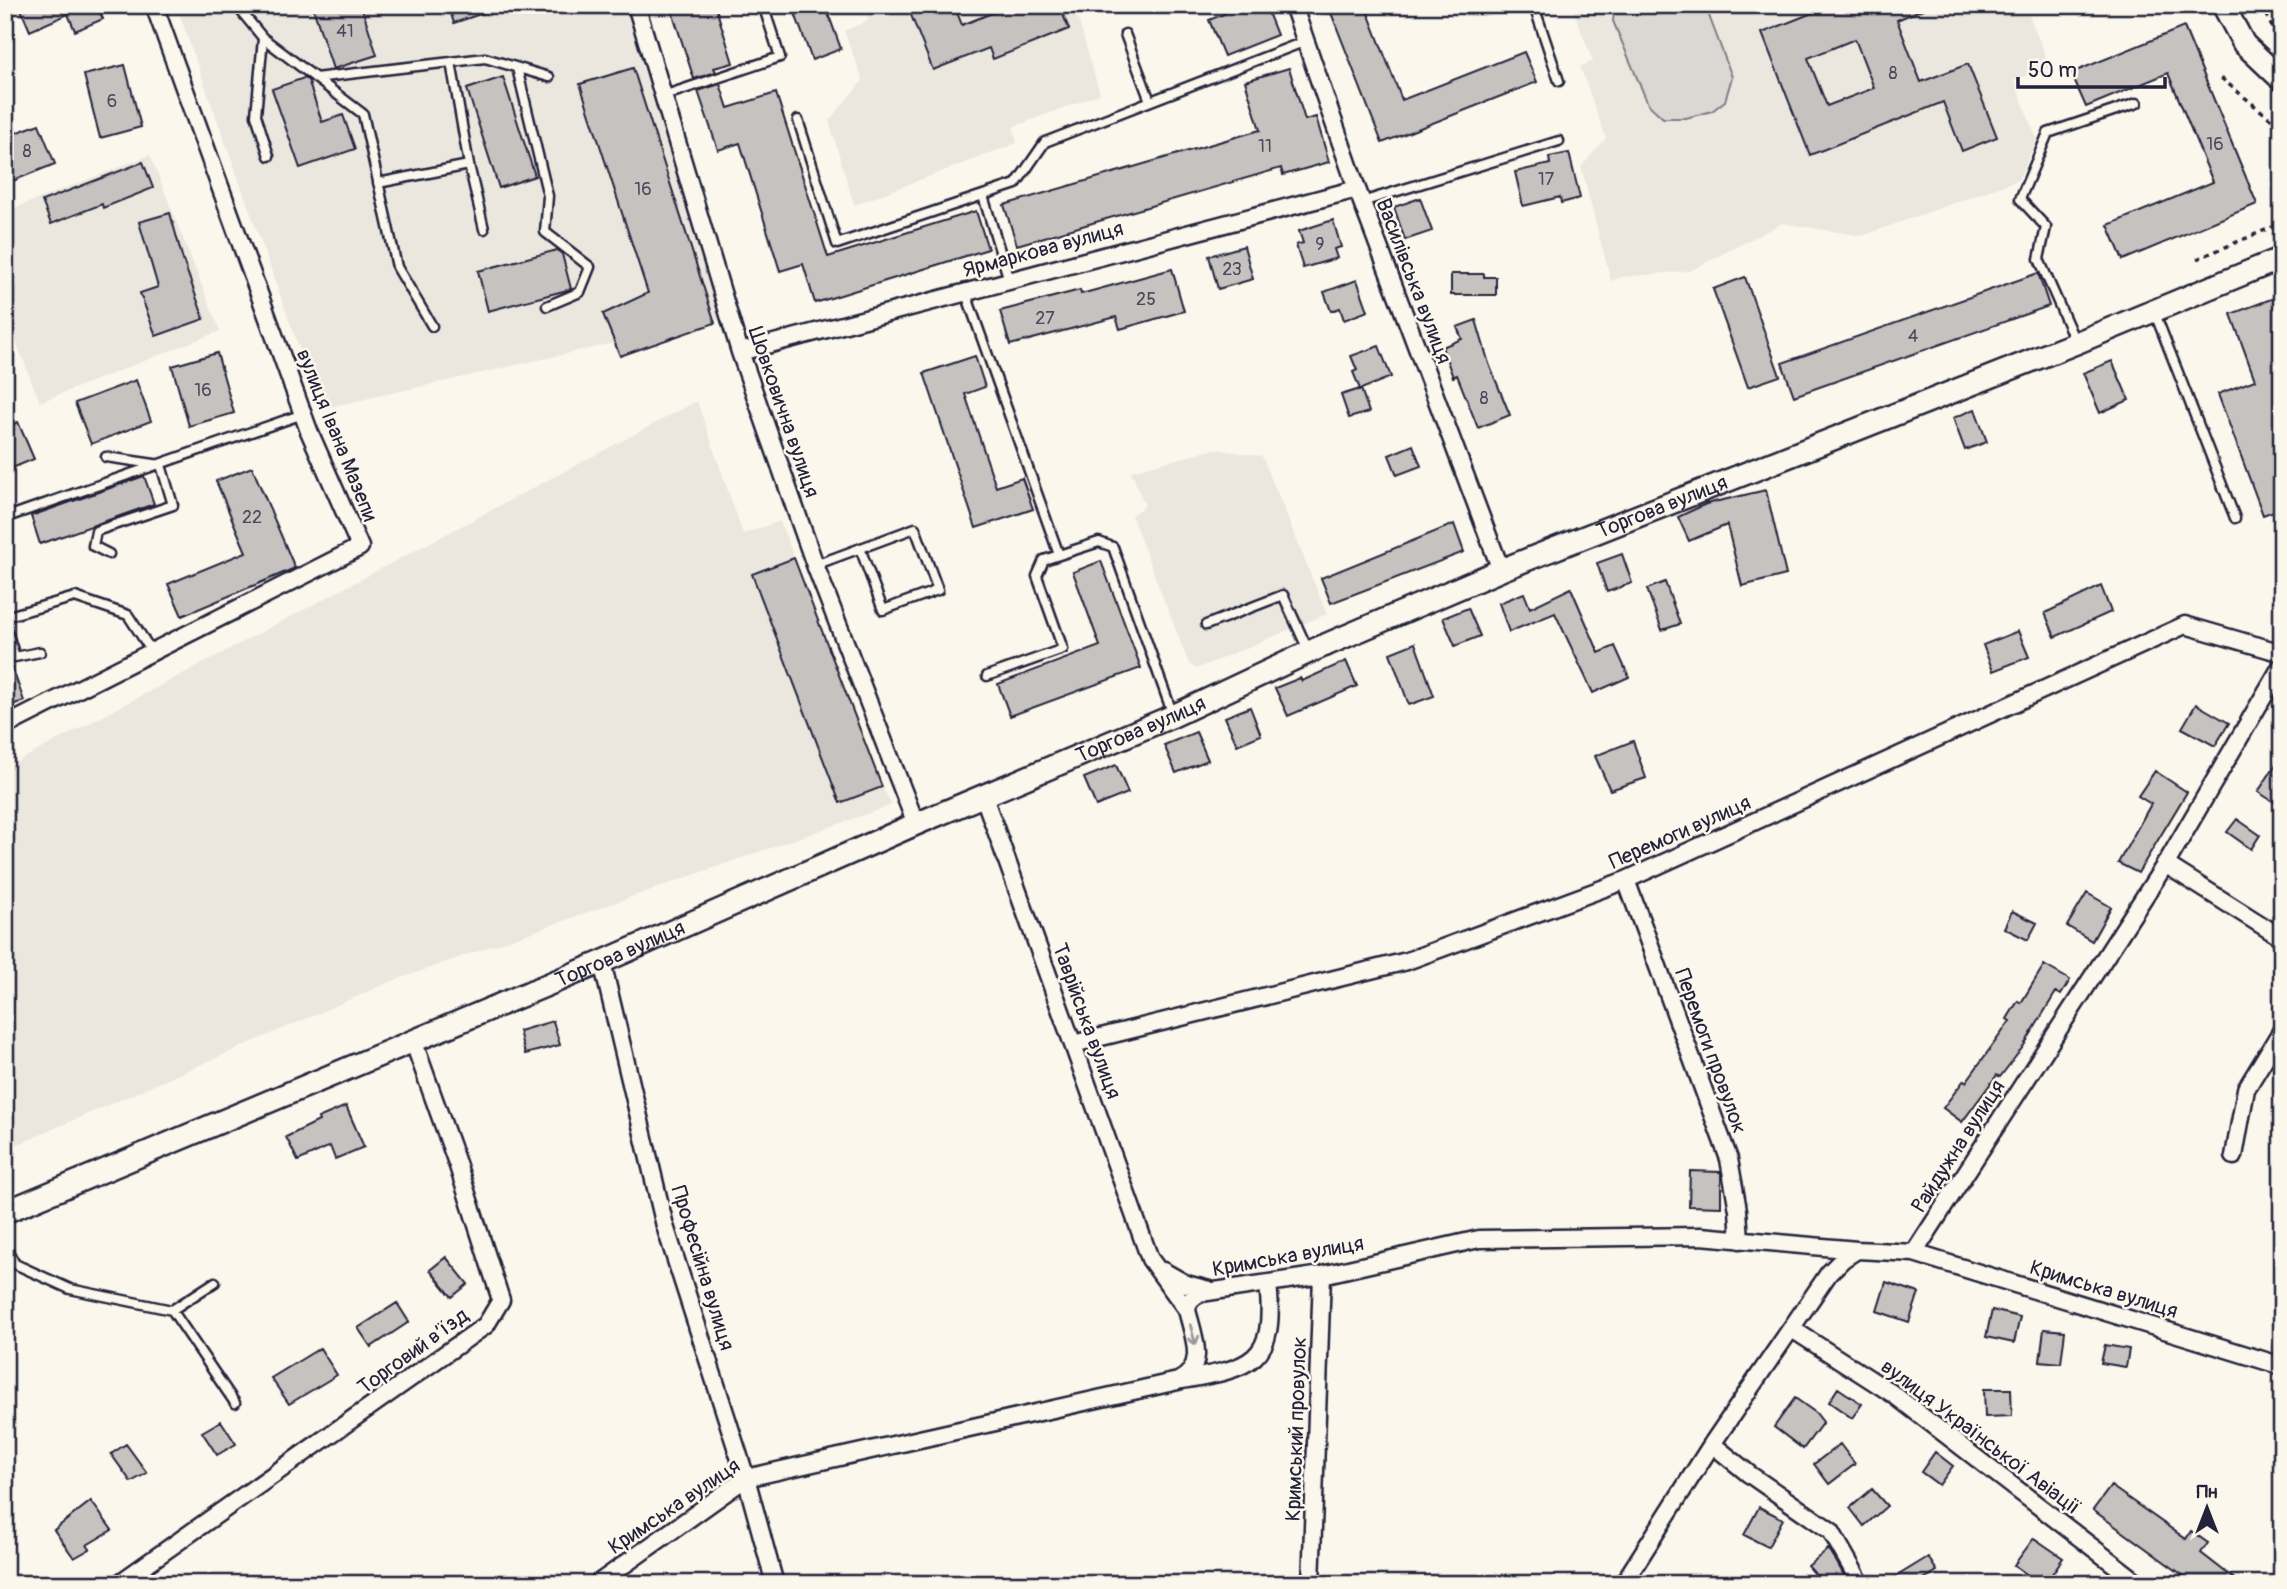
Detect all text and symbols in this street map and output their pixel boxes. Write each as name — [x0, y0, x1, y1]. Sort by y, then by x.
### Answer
house number: 41 — [336, 20, 354, 43]
scale bar — [2018, 46, 2164, 90]
text: 50 m — [2028, 57, 2077, 84]
house number: 8 — [1888, 62, 1898, 85]
house number: 6 — [107, 90, 117, 113]
house number: 16 — [2206, 133, 2224, 156]
house number: 11 — [1258, 135, 1272, 158]
house number: 8 — [22, 140, 32, 163]
house number: 17 — [1538, 168, 1555, 191]
house number: 16 — [634, 178, 652, 201]
street label: Василівська вулиця — [1370, 195, 1457, 368]
street label: Ярмаркова вулиця — [960, 215, 1126, 284]
house number: 9 — [1315, 233, 1325, 256]
house number: 23 — [1222, 258, 1242, 281]
house number: 25 — [1136, 288, 1156, 311]
house number: 27 — [1035, 307, 1055, 330]
street label: Шовковична вулиця — [742, 323, 825, 501]
house number: 4 — [1908, 325, 1919, 348]
street label: вулиця Івана Мазепи — [290, 345, 383, 525]
house number: 16 — [194, 379, 212, 402]
house number: 8 — [1479, 387, 1489, 410]
street label: Торгова вулиця — [1593, 469, 1732, 545]
house number: 22 — [242, 506, 262, 529]
street label: Торгова вулиця — [1072, 690, 1210, 769]
street label: Перемоги вулиця — [1605, 789, 1755, 876]
street label: Торгова вулиця — [551, 914, 689, 994]
street label: Таврійська вулиця — [1046, 940, 1127, 1103]
street label: Перемоги провулок — [1668, 965, 1753, 1138]
street label: Райдужна вулиця — [1905, 1075, 2011, 1218]
street label: Професійна вулиця — [665, 1182, 740, 1354]
street label: Кримська вулиця — [1210, 1230, 1366, 1283]
street label: Кримська вулиця — [2027, 1254, 2181, 1325]
street label: Торговий в’їзд — [352, 1302, 474, 1401]
one-way arrow — [1187, 1323, 1200, 1346]
street label: Кримський провулок — [1280, 1336, 1313, 1522]
street label: вулиця Української Авіації — [1875, 1353, 2086, 1521]
street label: Кримська вулиця — [603, 1452, 745, 1560]
north arrow — [2172, 1474, 2242, 1544]
text: Пн — [2197, 1480, 2217, 1504]

